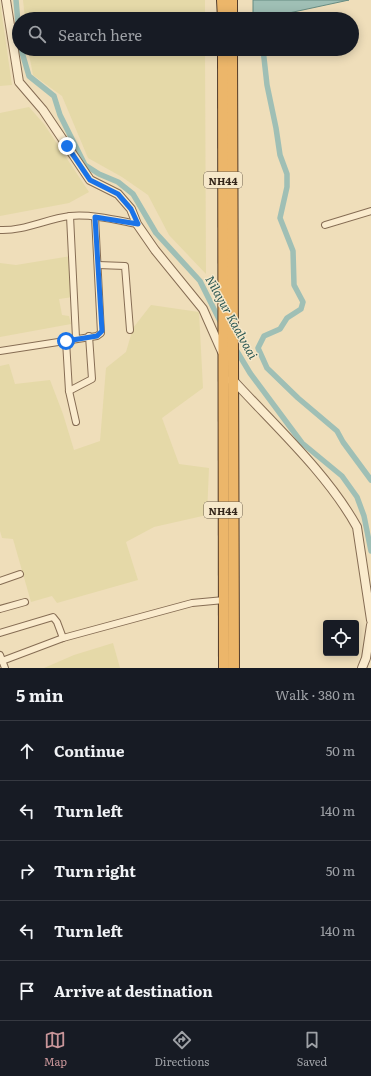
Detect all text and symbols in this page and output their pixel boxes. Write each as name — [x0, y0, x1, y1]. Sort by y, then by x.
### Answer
search box — [12, 12, 359, 56]
icon: search — [26, 23, 48, 45]
text: Search here — [58, 23, 142, 46]
route end — [58, 137, 76, 155]
road number: NH44 — [204, 172, 242, 188]
water label: Nilayur Kaalvaai — [202, 272, 263, 362]
route start — [57, 332, 75, 350]
road number: NH44 — [204, 502, 242, 518]
map controls — [323, 620, 359, 656]
button: locate — [323, 620, 359, 656]
text: 5 min — [16, 682, 64, 707]
text: Walk · 380 m — [275, 685, 355, 704]
text: Continue — [54, 739, 124, 762]
icon: ahead — [16, 740, 38, 762]
text: 50 m — [326, 741, 355, 760]
text: Turn left — [54, 799, 123, 822]
icon: left — [16, 800, 38, 822]
text: 140 m — [320, 801, 355, 820]
text: Turn right — [54, 859, 136, 882]
icon: right — [16, 860, 38, 882]
text: 50 m — [326, 861, 355, 880]
text: Turn left — [54, 919, 123, 942]
icon: left — [16, 920, 38, 942]
text: 140 m — [320, 921, 355, 940]
text: Arrive at destination — [54, 979, 213, 1002]
icon: arrive — [16, 980, 38, 1002]
tab: Map — [44, 1029, 67, 1069]
tab: Directions — [154, 1029, 209, 1069]
tab: Saved — [297, 1029, 327, 1069]

